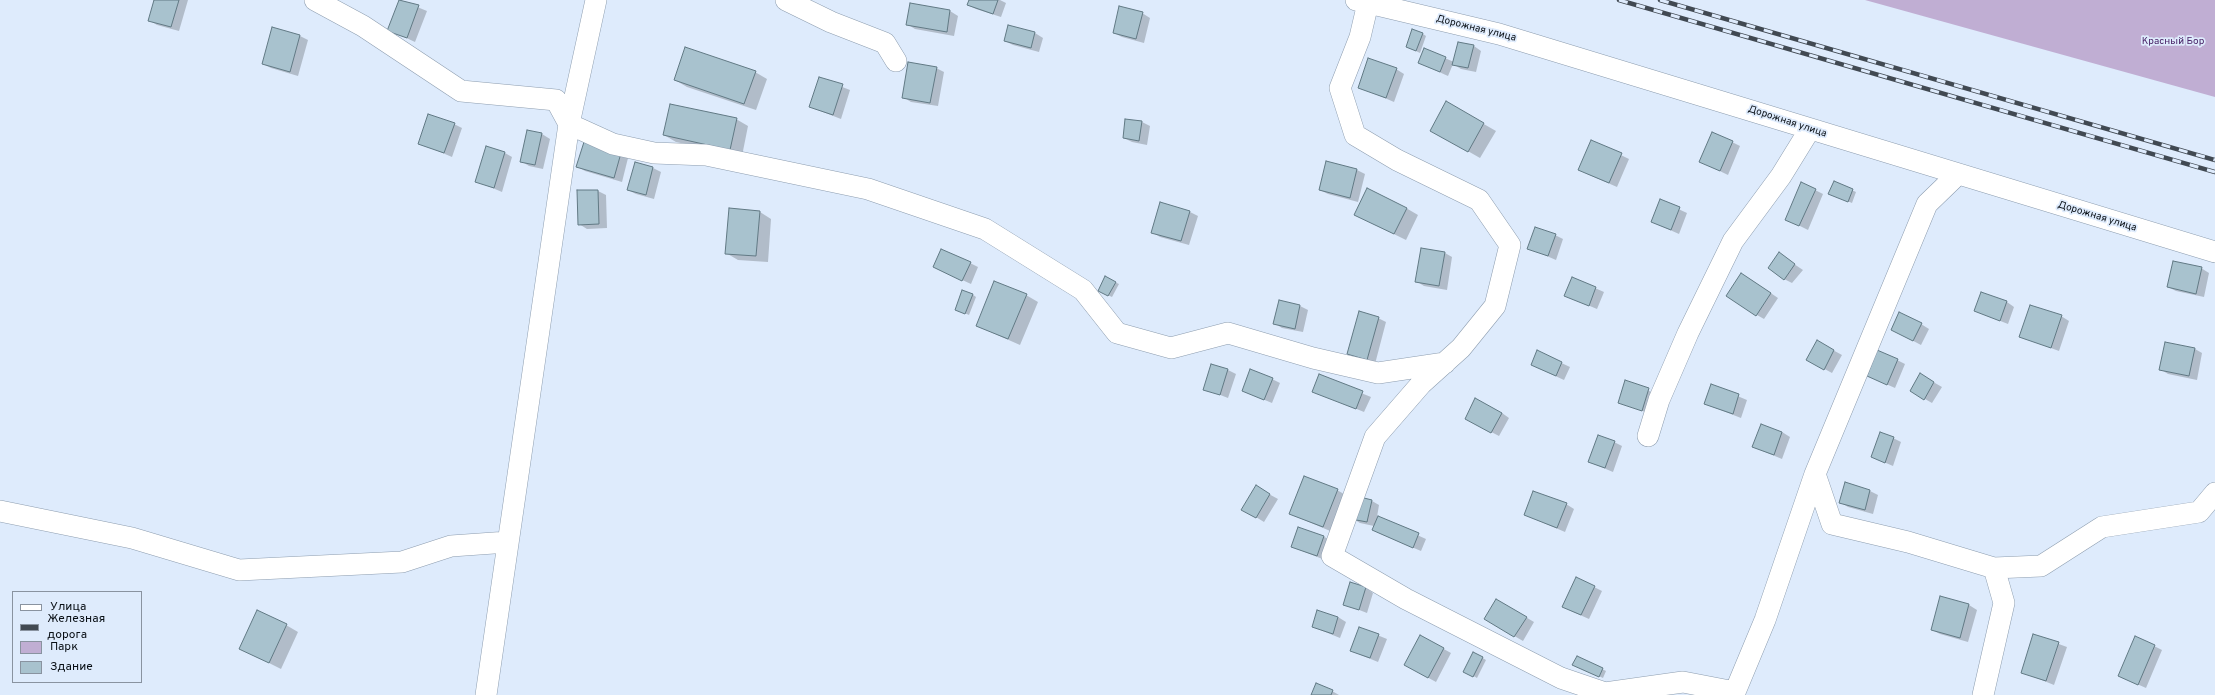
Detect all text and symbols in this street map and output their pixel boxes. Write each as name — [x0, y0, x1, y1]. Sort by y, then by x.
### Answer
street label: Дорожная улица — [1435, 13, 1517, 45]
park label: Красный Бор — [2142, 36, 2204, 48]
street label: Дорожная улица — [1746, 104, 1828, 140]
street label: Дорожная улица — [2056, 199, 2138, 235]
legend — [12, 591, 142, 683]
text: Улица — [50, 599, 86, 615]
text: Железная дорога — [47, 611, 105, 643]
text: Парк — [50, 639, 78, 655]
text: Здание — [50, 659, 93, 675]

